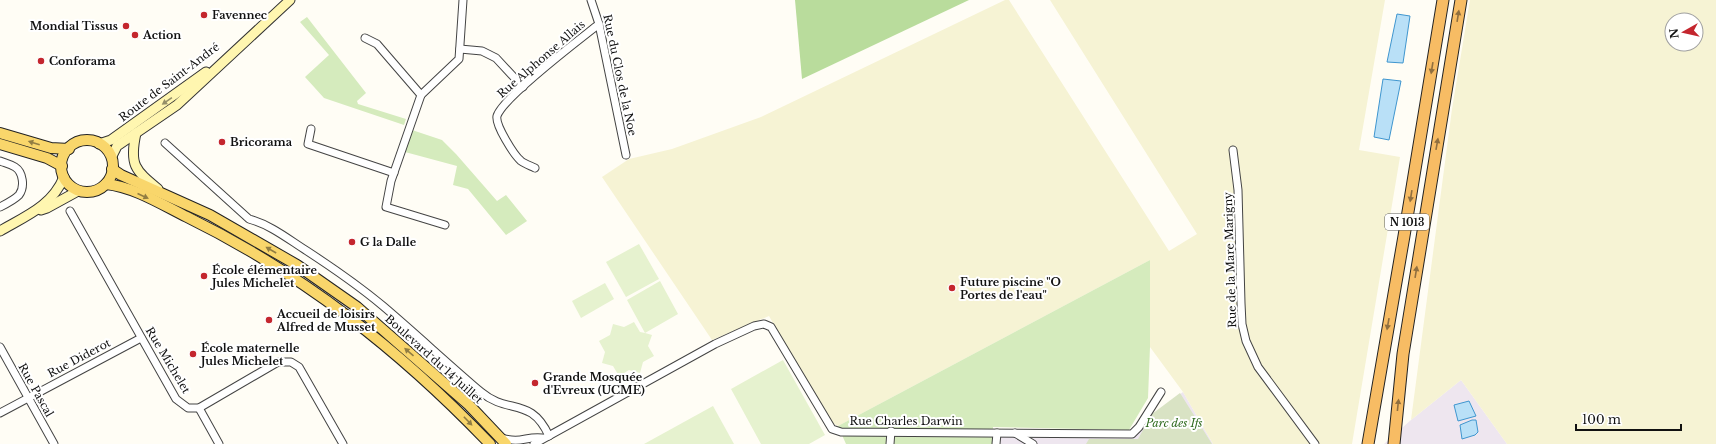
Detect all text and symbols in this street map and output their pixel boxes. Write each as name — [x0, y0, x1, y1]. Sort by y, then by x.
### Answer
place label: Favennec — [212, 8, 267, 22]
marker: Favennec — [199, 10, 209, 20]
one-way arrow — [1456, 10, 1462, 22]
north arrow — [1664, 12, 1704, 52]
street label: Rue du Clos de la Noe — [600, 13, 640, 137]
street label: Rue Alphonse Allais — [494, 17, 588, 101]
place label: Mondial Tissus — [30, 19, 118, 33]
marker: Mondial Tissus — [121, 21, 131, 31]
text: N — [1666, 27, 1682, 39]
place label: Action — [142, 28, 181, 42]
marker: Action — [130, 30, 140, 40]
street label: Route de Saint-André — [116, 40, 222, 124]
place label: Conforama — [49, 54, 116, 68]
marker: Conforama — [36, 56, 46, 66]
one-way arrow — [1429, 62, 1435, 74]
one-way arrow — [161, 97, 172, 105]
place label: Bricorama — [230, 135, 293, 149]
marker: Bricorama — [217, 137, 227, 147]
one-way arrow — [1434, 138, 1440, 150]
one-way arrow — [28, 140, 40, 146]
one-way arrow — [1408, 190, 1414, 202]
street label: Rue de la Mare Marigny — [1221, 192, 1239, 328]
one-way arrow — [137, 193, 148, 199]
road number: N 1013 — [1385, 214, 1429, 230]
place label: G la Dalle — [360, 235, 417, 249]
marker: G la Dalle — [347, 237, 357, 247]
one-way arrow — [265, 247, 277, 254]
place label: École élémentaire Jules Michelet — [210, 263, 317, 290]
one-way arrow — [1413, 266, 1419, 278]
marker: École élémentaire Jules Michelet — [199, 271, 209, 281]
place label: Future piscine "O Portes de l'eau" — [960, 275, 1061, 302]
marker: Future piscine "O Portes de l'eau" — [947, 283, 957, 293]
place label: Accueil de loisirs Alfred de Musset — [276, 307, 376, 334]
street label: Boulevard du 14 Juillet — [382, 311, 486, 407]
marker: Accueil de loisirs Alfred de Musset — [264, 315, 274, 325]
one-way arrow — [1385, 318, 1391, 330]
street label: Rue Michelet — [143, 324, 194, 396]
street label: Rue Diderot — [45, 335, 114, 380]
place label: École maternelle Jules Michelet — [199, 341, 300, 368]
one-way arrow — [404, 347, 415, 356]
marker: École maternelle Jules Michelet — [188, 349, 198, 359]
street label: Rue Pascal — [15, 361, 57, 420]
place label: Grande Mosquée d'Evreux (UCME) — [543, 370, 645, 397]
marker: Grande Mosquée d'Evreux (UCME) — [530, 378, 540, 388]
one-way arrow — [1395, 399, 1402, 411]
scale bar — [1576, 406, 1681, 432]
text: 100 m — [1582, 412, 1621, 427]
street label: Rue Charles Darwin — [850, 414, 963, 428]
one-way arrow — [463, 416, 473, 426]
park label: Parc des Ifs — [1144, 416, 1203, 430]

